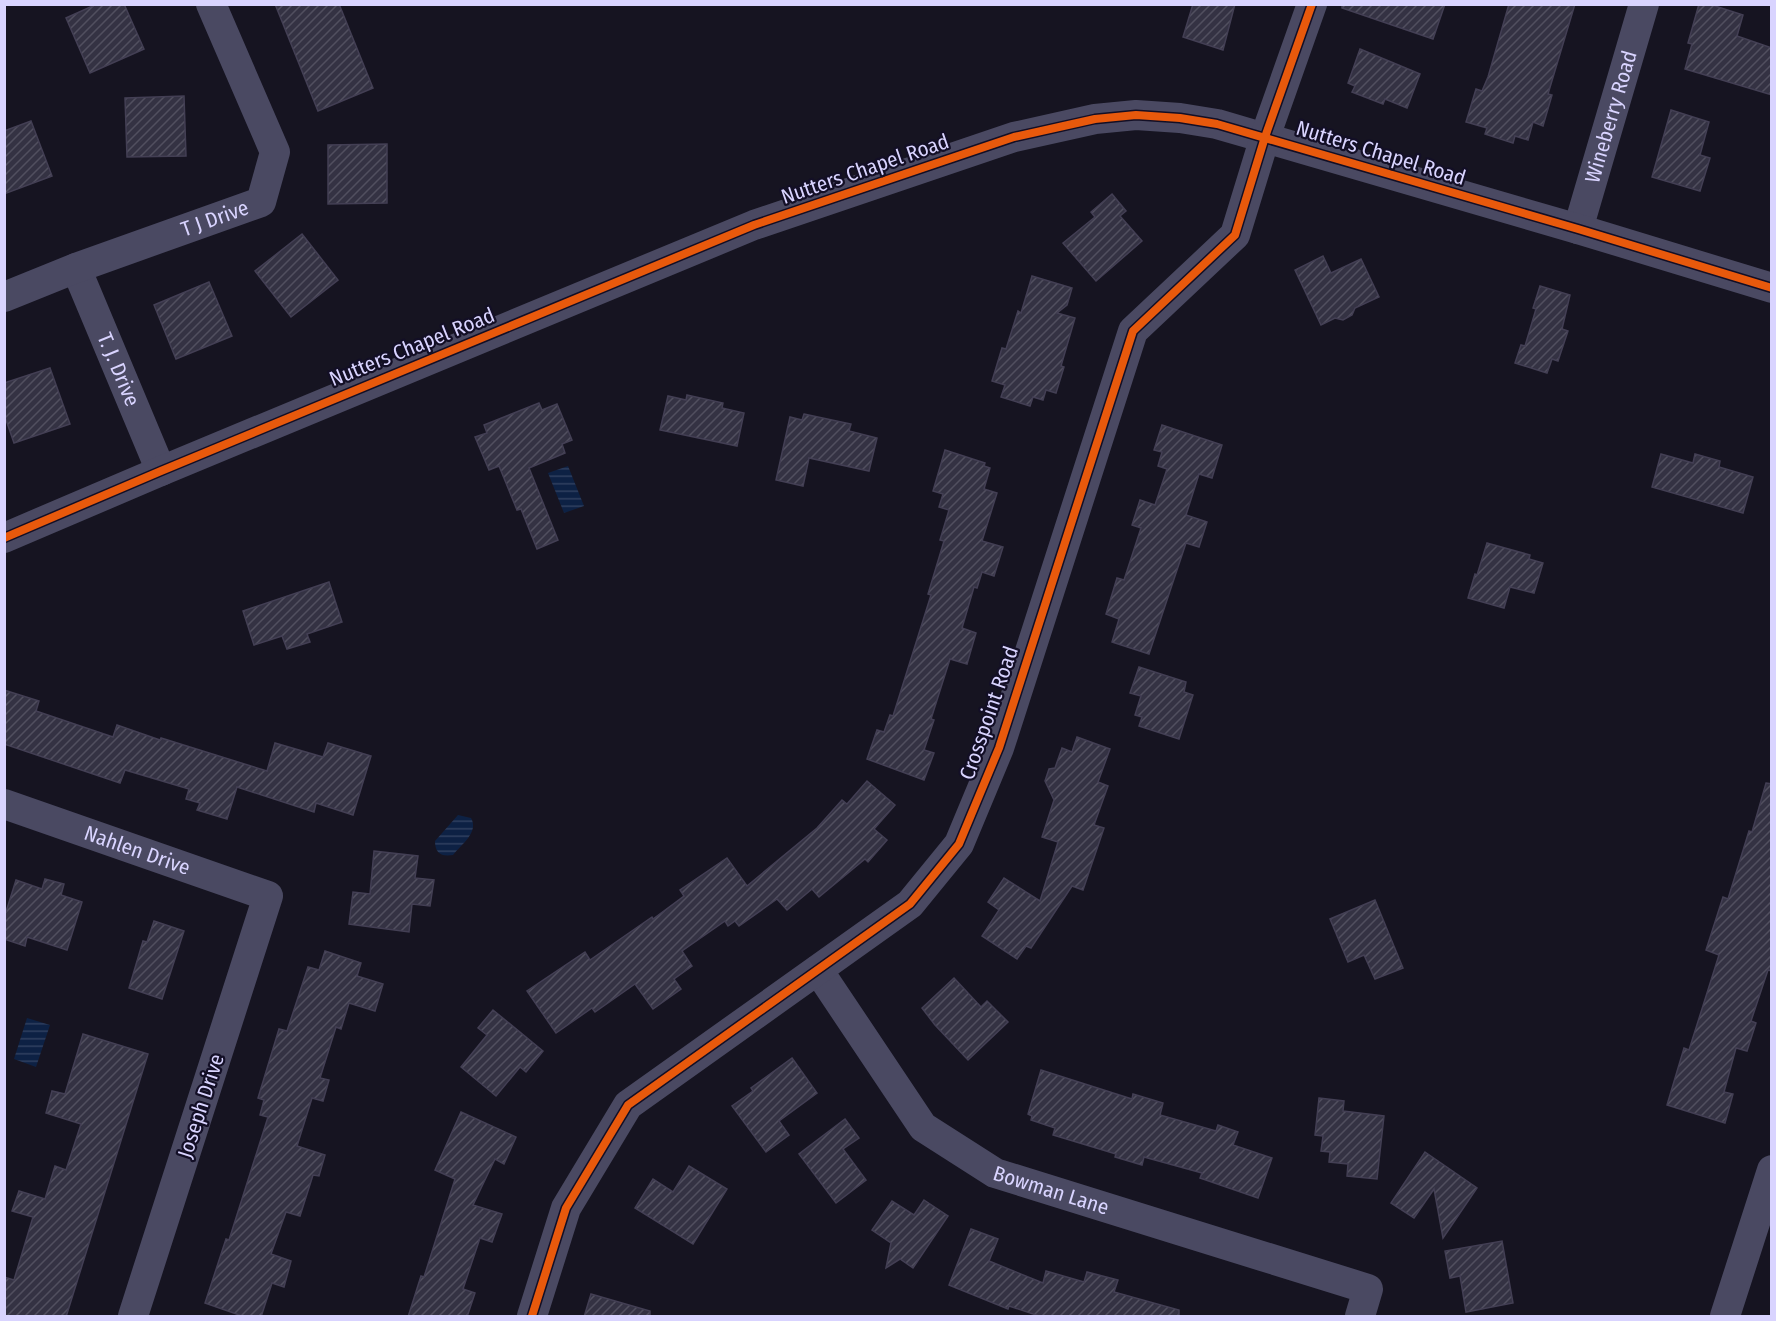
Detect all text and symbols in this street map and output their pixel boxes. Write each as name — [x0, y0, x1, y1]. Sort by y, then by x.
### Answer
street label: Wineberry Road — [1579, 48, 1643, 186]
street label: Nutters Chapel Road — [1293, 115, 1469, 191]
street label: Nutters Chapel Road — [778, 128, 952, 210]
street label: T J Drive — [178, 195, 252, 242]
street label: Nutters Chapel Road — [326, 302, 498, 392]
street label: T. J. Drive — [92, 329, 145, 410]
street label: Crosspoint Road — [954, 643, 1024, 783]
street label: Nahlen Drive — [81, 820, 194, 881]
street label: Joseph Drive — [172, 1051, 230, 1161]
street label: Bowman Lane — [990, 1160, 1112, 1221]

